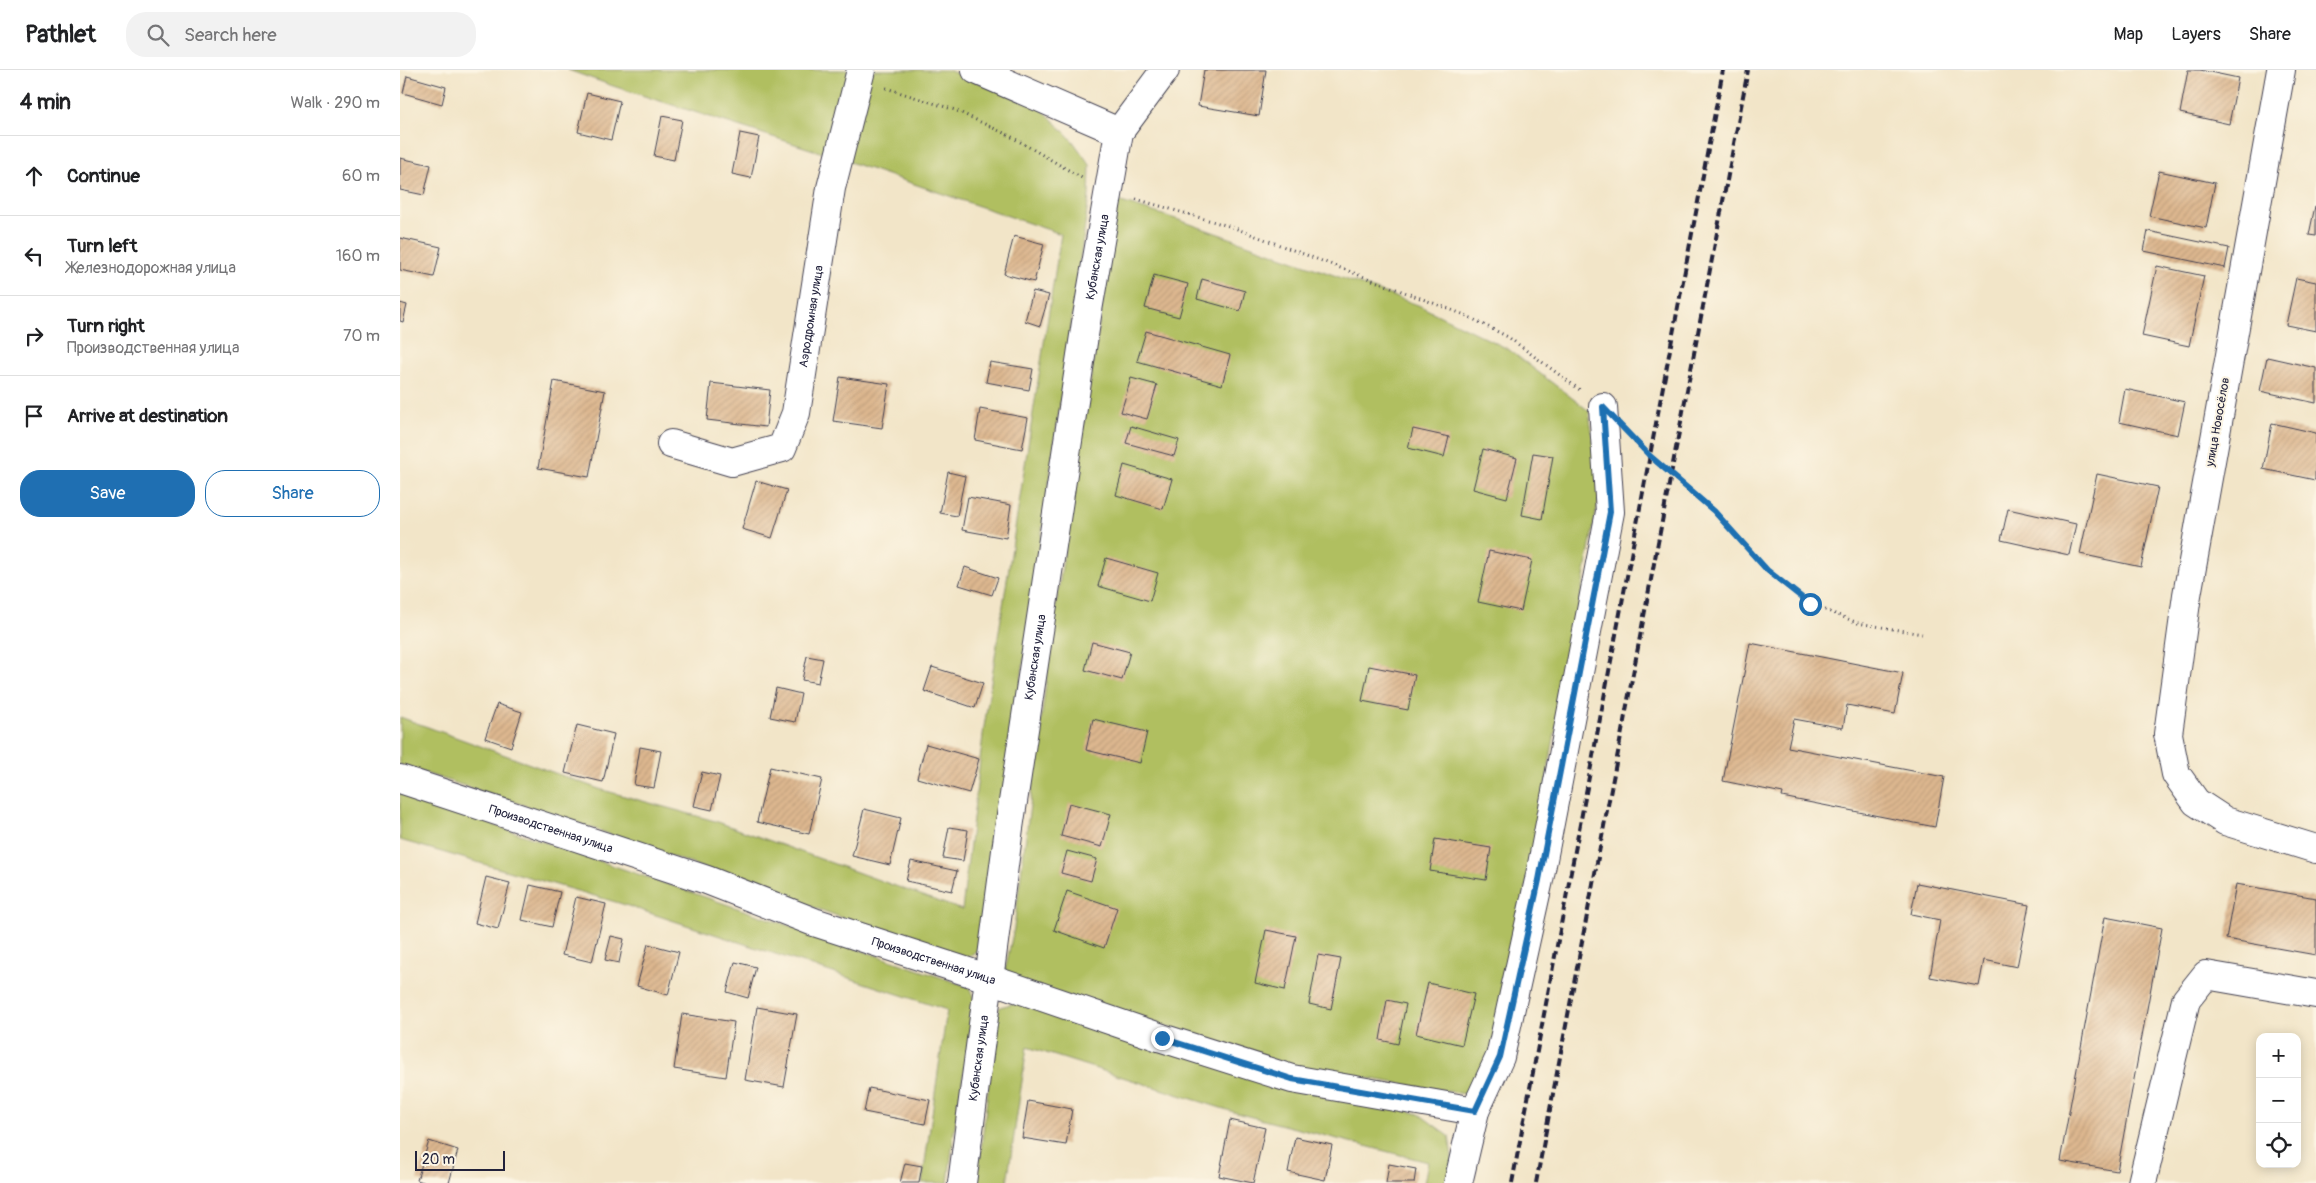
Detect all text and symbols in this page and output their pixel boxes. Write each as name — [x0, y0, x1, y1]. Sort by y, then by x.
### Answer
search box — [126, 12, 476, 57]
text: Pathlet — [25, 20, 96, 49]
icon: search — [144, 21, 172, 49]
text: Search here — [184, 23, 277, 47]
text: Map — [2114, 23, 2143, 46]
text: Layers — [2171, 23, 2221, 46]
text: Share — [2249, 23, 2291, 46]
text: 4 min — [20, 89, 71, 116]
text: Walk · 290 m — [291, 93, 380, 113]
icon: ahead — [20, 162, 48, 190]
text: Continue — [67, 164, 140, 188]
text: 60 m — [342, 166, 380, 186]
street label: Кубанская улица — [1082, 213, 1112, 301]
text: Turn left — [67, 234, 137, 258]
icon: left — [20, 242, 48, 270]
text: 160 m — [336, 246, 380, 266]
text: Железнодорожная улица — [67, 258, 236, 278]
street label: Аэродромная улица — [796, 264, 826, 369]
text: Turn right — [67, 314, 145, 338]
icon: right — [20, 322, 48, 350]
text: 70 m — [343, 326, 380, 346]
text: Производственная улица — [67, 338, 239, 358]
street label: улица Новосёлов — [2203, 376, 2233, 469]
icon: arrive — [20, 402, 48, 430]
text: Arrive at destination — [67, 404, 228, 428]
button: Save — [20, 470, 195, 517]
button: Share — [205, 470, 380, 517]
route start — [1799, 593, 1822, 616]
street label: Кубанская улица — [1021, 613, 1049, 701]
street label: Производственная улица — [487, 801, 615, 856]
street label: Производственная улица — [870, 934, 998, 988]
street label: Кубанская улица — [965, 1014, 992, 1102]
route end — [1151, 1027, 1174, 1050]
map controls — [2256, 1033, 2301, 1168]
button: + — [2256, 1033, 2301, 1078]
button: − — [2256, 1078, 2301, 1123]
button: locate — [2256, 1123, 2301, 1168]
scale bar — [415, 1148, 505, 1171]
text: 20 m — [422, 1151, 455, 1168]

